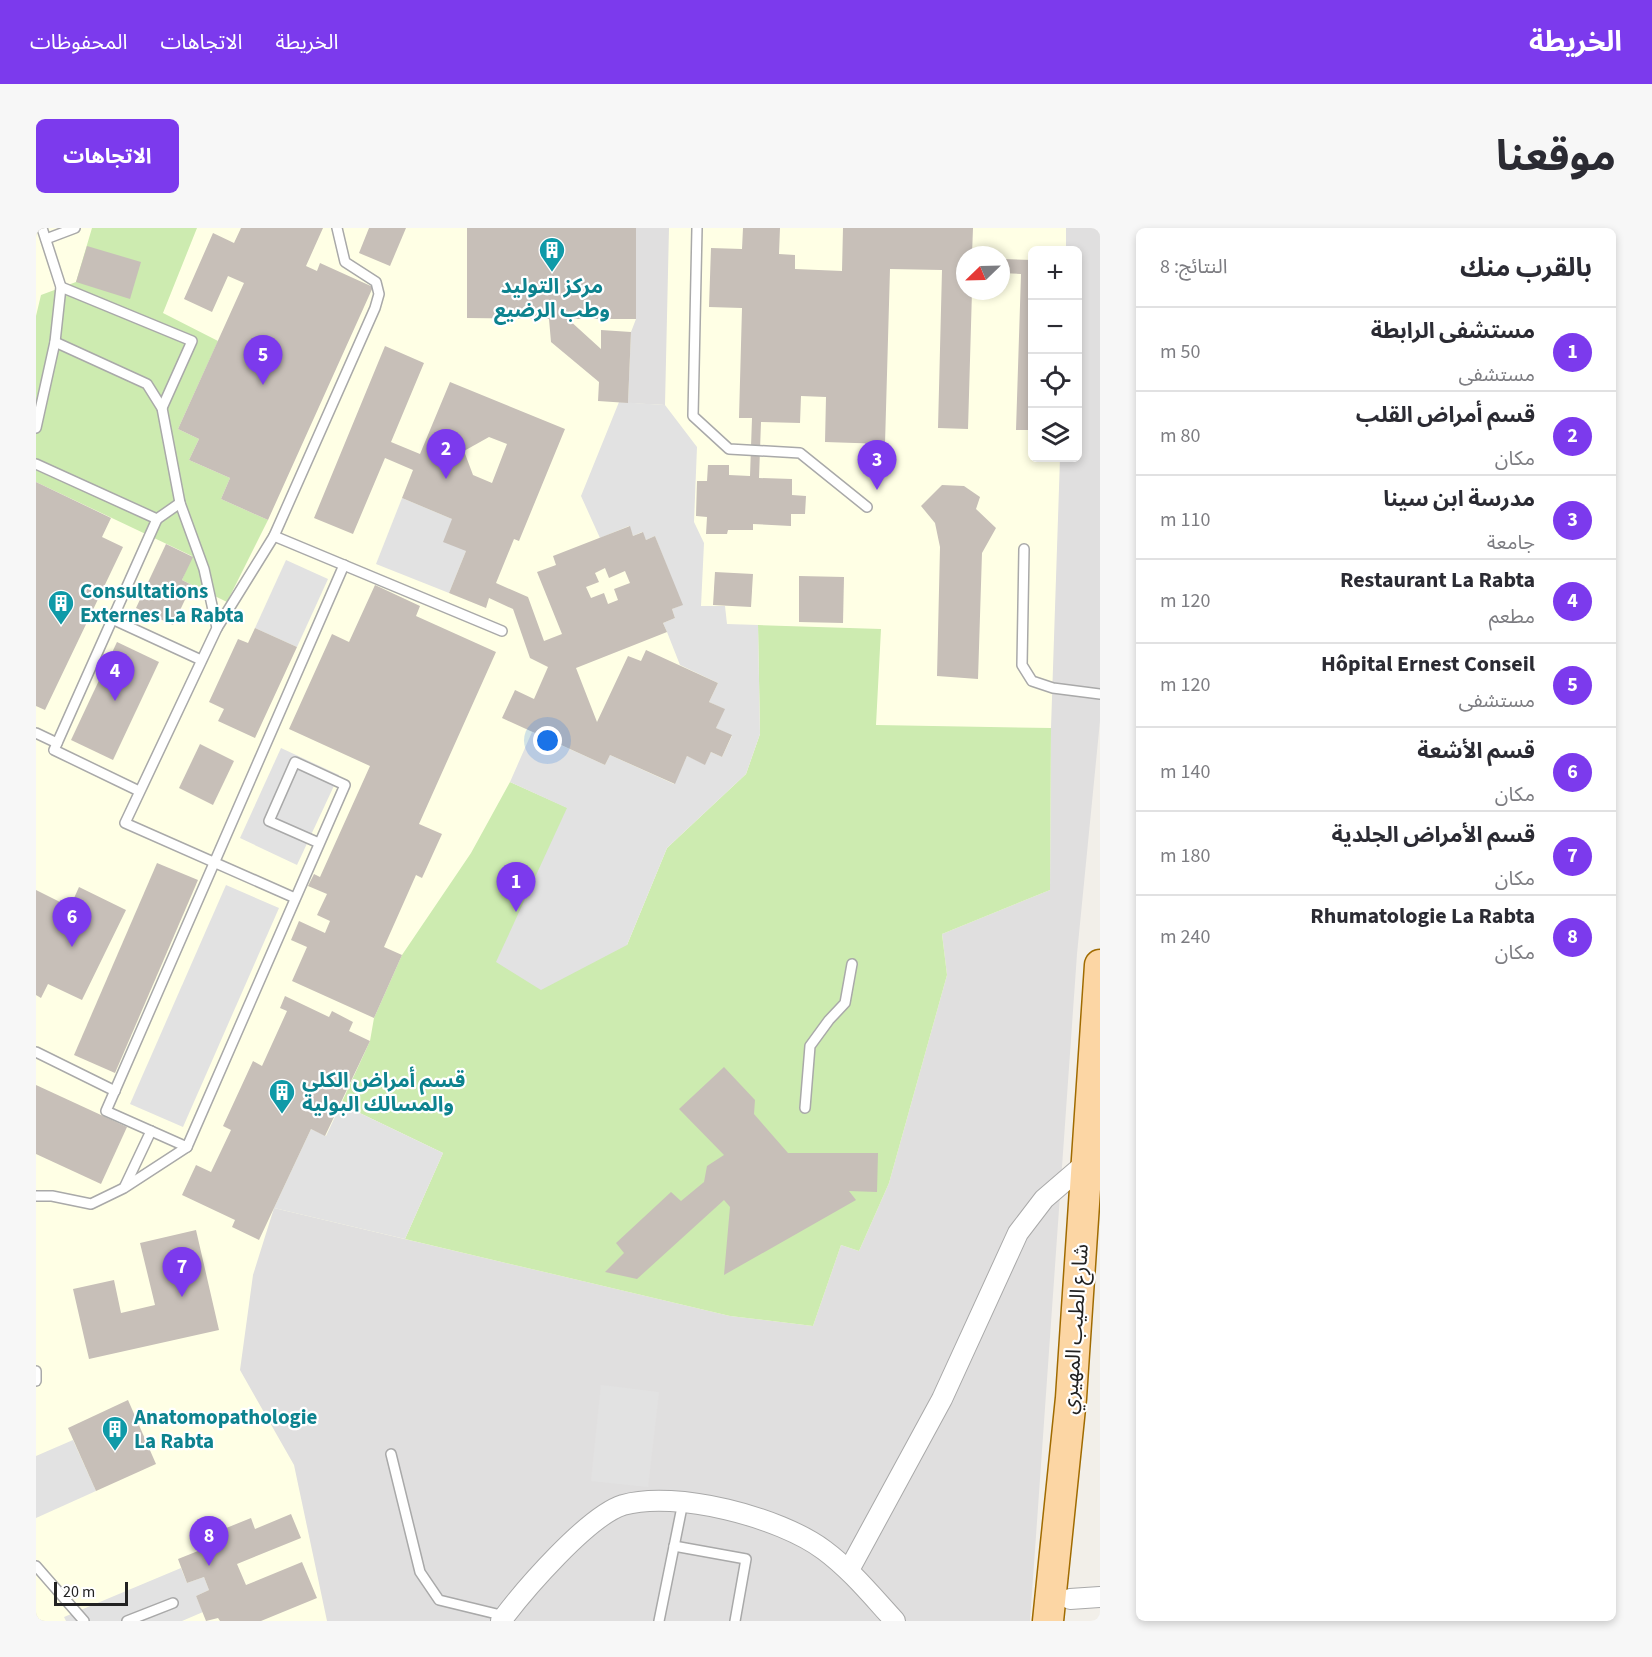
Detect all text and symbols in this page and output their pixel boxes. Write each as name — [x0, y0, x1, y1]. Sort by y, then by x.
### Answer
text: الخريطة — [1529, 22, 1622, 62]
text: المحفوظات — [30, 27, 127, 57]
text: الاتجاهات — [160, 27, 242, 57]
text: الخريطة — [275, 27, 338, 57]
button: الاتجاهات — [36, 119, 179, 193]
text: موقعنا — [1496, 127, 1616, 187]
building icon: مركز التوليد وطب الرضيع — [537, 235, 567, 273]
north arrow — [956, 246, 1010, 300]
map controls — [1028, 246, 1082, 462]
button: + — [1028, 246, 1082, 300]
text: بالقرب منك — [1460, 249, 1592, 286]
text: النتائج: 8 — [1160, 253, 1227, 281]
place label: مركز التوليد وطب الرضيع — [494, 271, 610, 325]
button: − — [1028, 300, 1082, 354]
text: مستشفى الرابطة — [1371, 315, 1535, 347]
pin: 5 — [244, 336, 282, 385]
text: 50 m — [1160, 338, 1200, 366]
text: 1 — [1567, 338, 1578, 366]
button: locate — [1028, 354, 1082, 408]
text: مستشفى — [1458, 361, 1535, 389]
text: قسم أمراض القلب — [1356, 399, 1535, 431]
button: layers — [1028, 408, 1082, 462]
text: 80 m — [1160, 422, 1200, 450]
text: 2 — [1567, 422, 1578, 450]
pin: 2 — [426, 430, 466, 479]
pin: 3 — [858, 440, 896, 490]
text: مكان — [1495, 445, 1535, 473]
text: مدرسة ابن سينا — [1383, 483, 1535, 515]
text: 110 m — [1160, 506, 1210, 534]
text: 3 — [1567, 506, 1578, 534]
text: جامعة — [1487, 529, 1535, 557]
text: Restaurant La Rabta — [1340, 564, 1535, 596]
place label: Consultations Externes La Rabta — [80, 576, 244, 630]
text: 120 m — [1160, 587, 1210, 615]
text: 4 — [1567, 587, 1578, 615]
building icon: Consultations Externes La Rabta — [46, 588, 76, 626]
text: مطعم — [1489, 603, 1535, 631]
text: Hôpital Ernest Conseil — [1321, 648, 1535, 680]
pin: 4 — [96, 652, 134, 701]
text: 120 m — [1160, 671, 1210, 699]
text: 5 — [1567, 671, 1578, 699]
text: مستشفى — [1458, 687, 1535, 715]
your location — [533, 726, 562, 755]
text: قسم الأشعة — [1417, 735, 1535, 767]
text: 140 m — [1160, 758, 1210, 786]
text: 6 — [1567, 758, 1578, 786]
text: مكان — [1495, 781, 1535, 809]
text: قسم الأمراض الجلدية — [1332, 819, 1535, 851]
text: 180 m — [1160, 842, 1210, 870]
text: 7 — [1567, 842, 1578, 870]
pin: 1 — [496, 862, 536, 912]
text: مكان — [1495, 865, 1535, 893]
pin: 6 — [52, 898, 92, 947]
text: Rhumatologie La Rabta — [1310, 900, 1535, 932]
text: 240 m — [1160, 923, 1210, 951]
text: 8 — [1567, 923, 1578, 951]
text: مكان — [1495, 939, 1535, 967]
place label: قسم أمراض الكلى والمسالك البولية — [302, 1065, 465, 1119]
building icon: قسم أمراض الكلى والمسالك البولية — [267, 1077, 297, 1115]
street label: شارع الطيب المهيري — [1054, 1243, 1097, 1415]
pin: 7 — [162, 1248, 202, 1297]
place label: Anatomopathologie La Rabta — [133, 1402, 318, 1456]
building icon: Anatomopathologie La Rabta — [100, 1414, 130, 1452]
pin: 8 — [190, 1516, 228, 1566]
scale bar — [54, 1579, 128, 1606]
text: 20 m — [63, 1581, 95, 1603]

